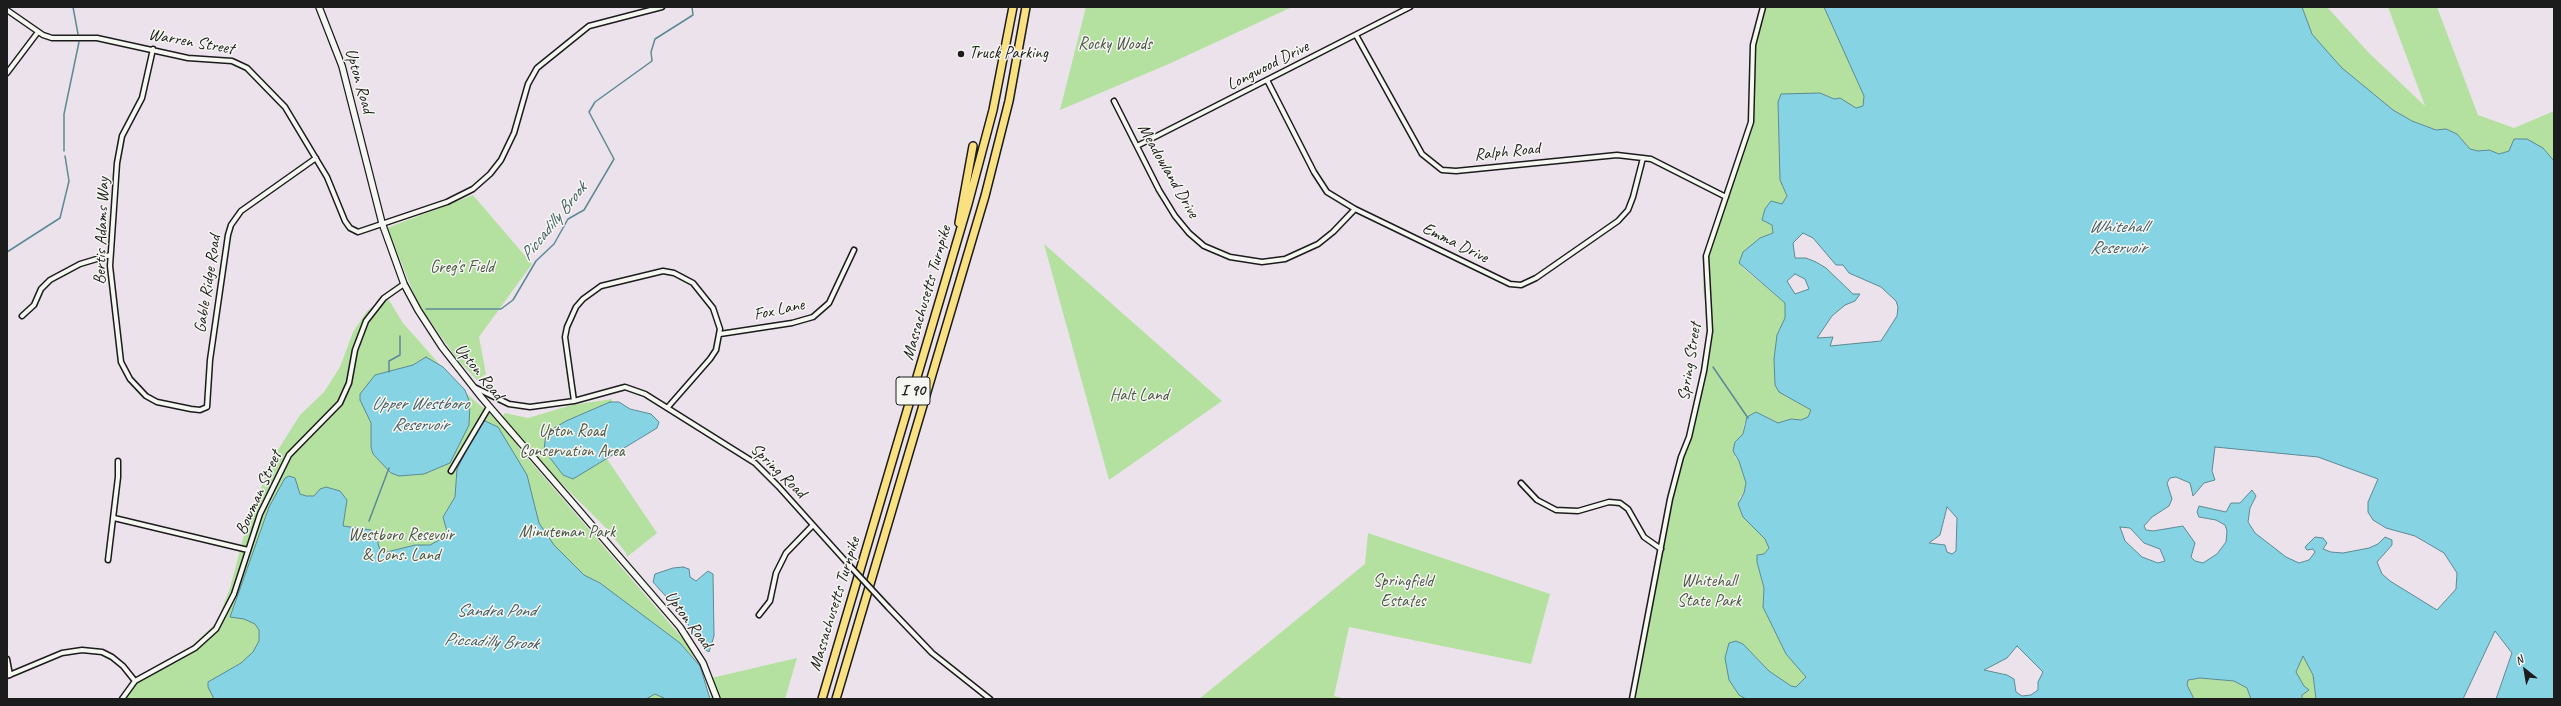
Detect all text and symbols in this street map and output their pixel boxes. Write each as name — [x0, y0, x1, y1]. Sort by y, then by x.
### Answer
street label: Warren Street — [147, 24, 235, 60]
park label: Rocky Woods — [1078, 35, 1152, 55]
street label: Longwood Drive — [1224, 37, 1312, 95]
place label: Truck Parking — [969, 44, 1048, 64]
street label: Upton Road — [340, 46, 378, 116]
marker: Truck Parking — [956, 49, 966, 59]
street label: Meadowland Drive — [1133, 120, 1203, 222]
street label: Ralph Road — [1473, 138, 1541, 166]
street label: Bertis Adams Way — [90, 177, 114, 285]
water label: Piccadilly Brook — [516, 179, 592, 265]
water label: Whitehall Reservoir — [2089, 216, 2147, 258]
street label: Emma Drive — [1419, 218, 1491, 268]
street label: Massachusetts Turnpike — [898, 224, 956, 362]
street label: Gable Ridge Road — [190, 234, 226, 334]
park label: Greg's Field — [430, 258, 494, 278]
street label: Fox Lane — [752, 295, 806, 325]
street label: Spring Street — [1674, 321, 1706, 403]
street label: Upton Road — [450, 340, 508, 404]
road number: I 90 — [896, 377, 930, 405]
park label: Halt Land — [1110, 386, 1168, 406]
water label: Upper Westboro Reservoir — [371, 393, 469, 436]
park label: Upton Road Conservation Area — [519, 422, 625, 462]
street label: Spring Road — [746, 439, 810, 503]
street label: Bowman Street — [231, 448, 287, 538]
park label: Minuteman Park — [519, 523, 615, 543]
park label: Westboro Resevoir & Cons. Land — [348, 526, 454, 566]
street label: Massachusetts Turnpike — [805, 535, 865, 673]
park label: Springfield Estates — [1373, 572, 1433, 612]
park label: Whitehall State Park — [1677, 572, 1741, 612]
street label: Upton Road — [660, 587, 716, 653]
water label: Sandra Pond — [456, 600, 536, 622]
water label: Piccadilly Brook — [444, 629, 538, 655]
north arrow — [2505, 650, 2545, 690]
text: N — [2512, 652, 2525, 667]

